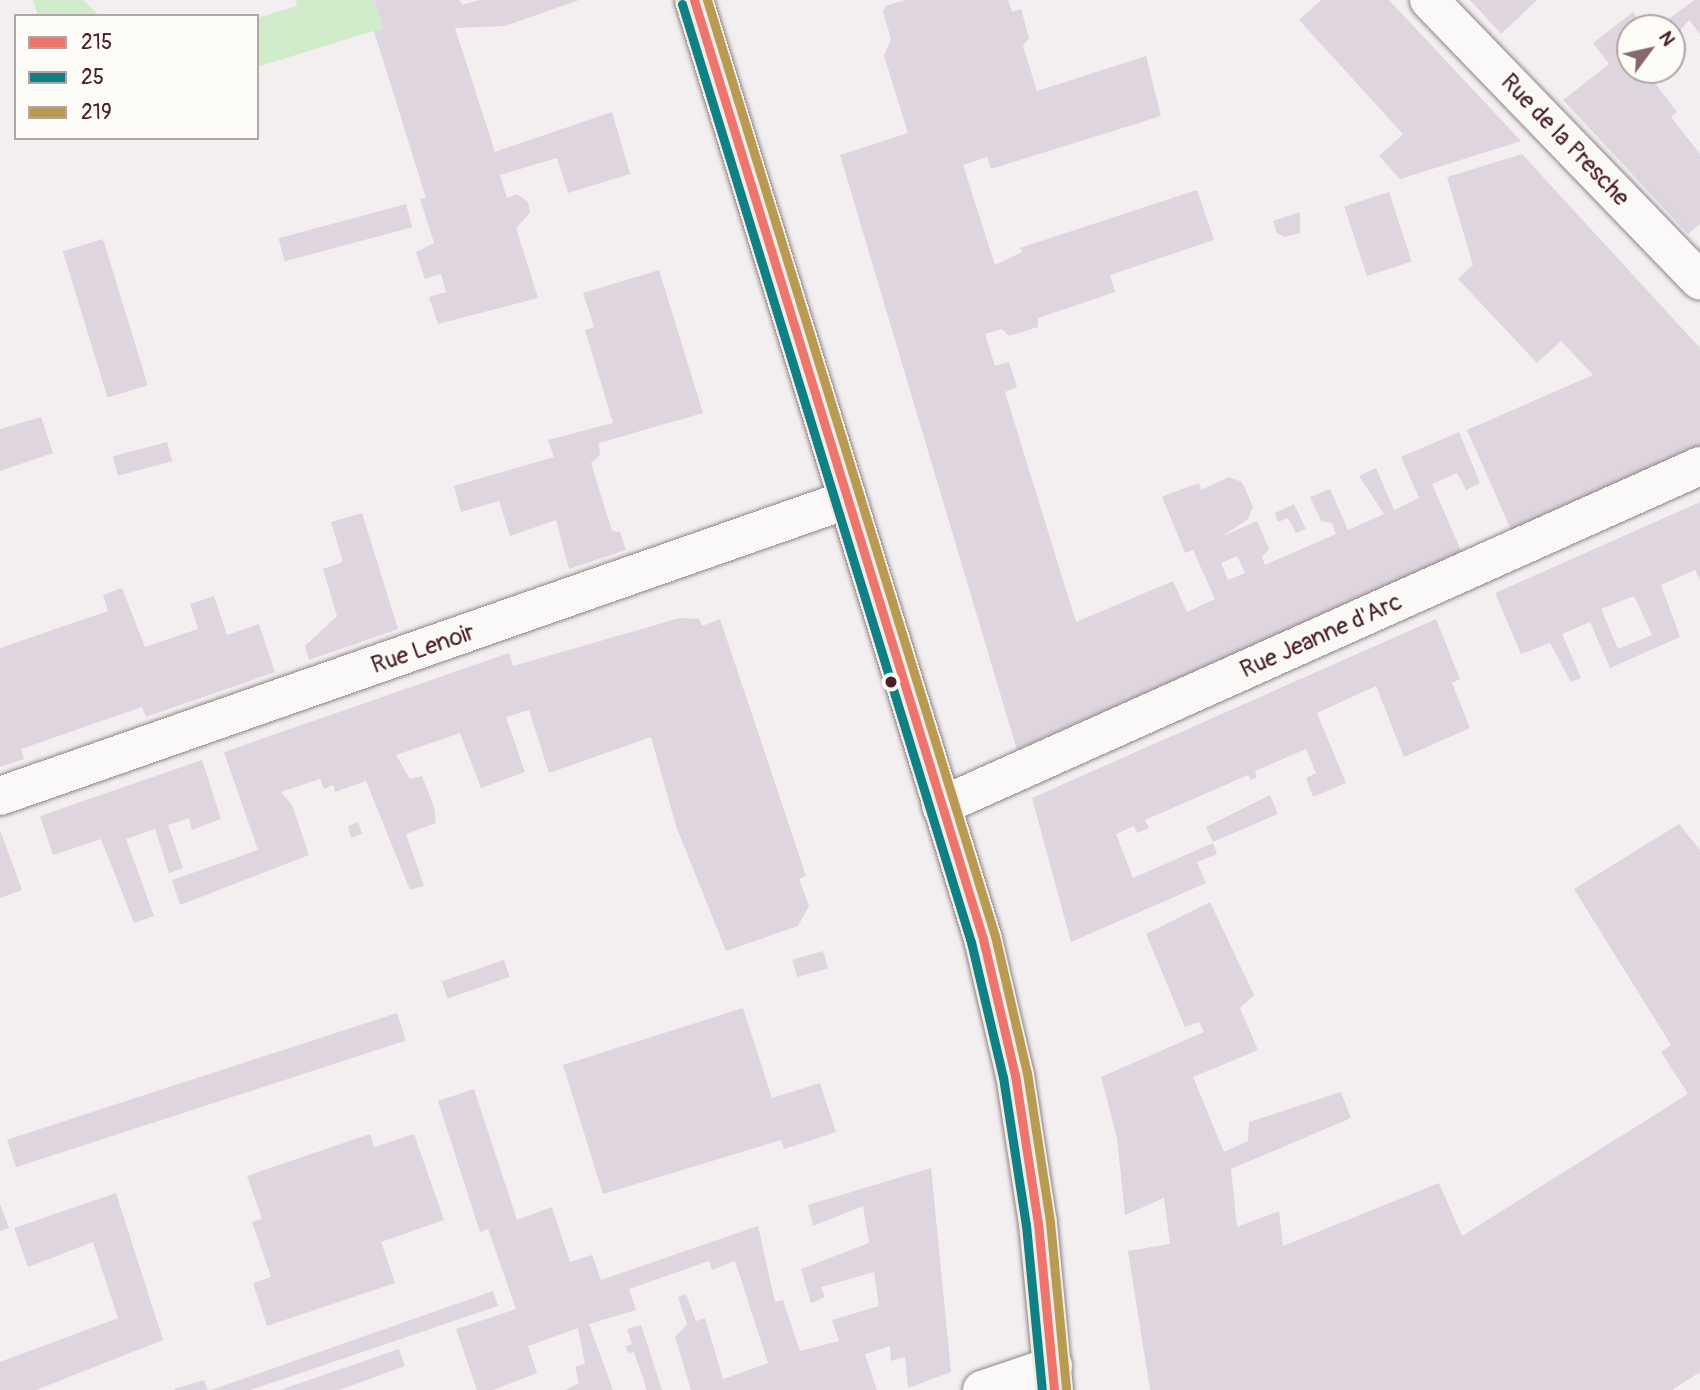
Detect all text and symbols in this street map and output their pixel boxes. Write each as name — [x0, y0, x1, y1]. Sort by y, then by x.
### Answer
legend — [14, 14, 259, 140]
north arrow — [1616, 14, 1686, 84]
text: N — [1653, 27, 1680, 51]
text: 215 — [81, 29, 112, 56]
text: 25 — [81, 64, 104, 91]
street label: Rue de la Presche — [1495, 68, 1635, 212]
text: 219 — [81, 99, 112, 126]
street label: Rue Jeanne d'Arc — [1236, 587, 1406, 685]
street label: Rue Lenoir — [367, 618, 479, 680]
unlabelled marker — [884, 675, 898, 689]

